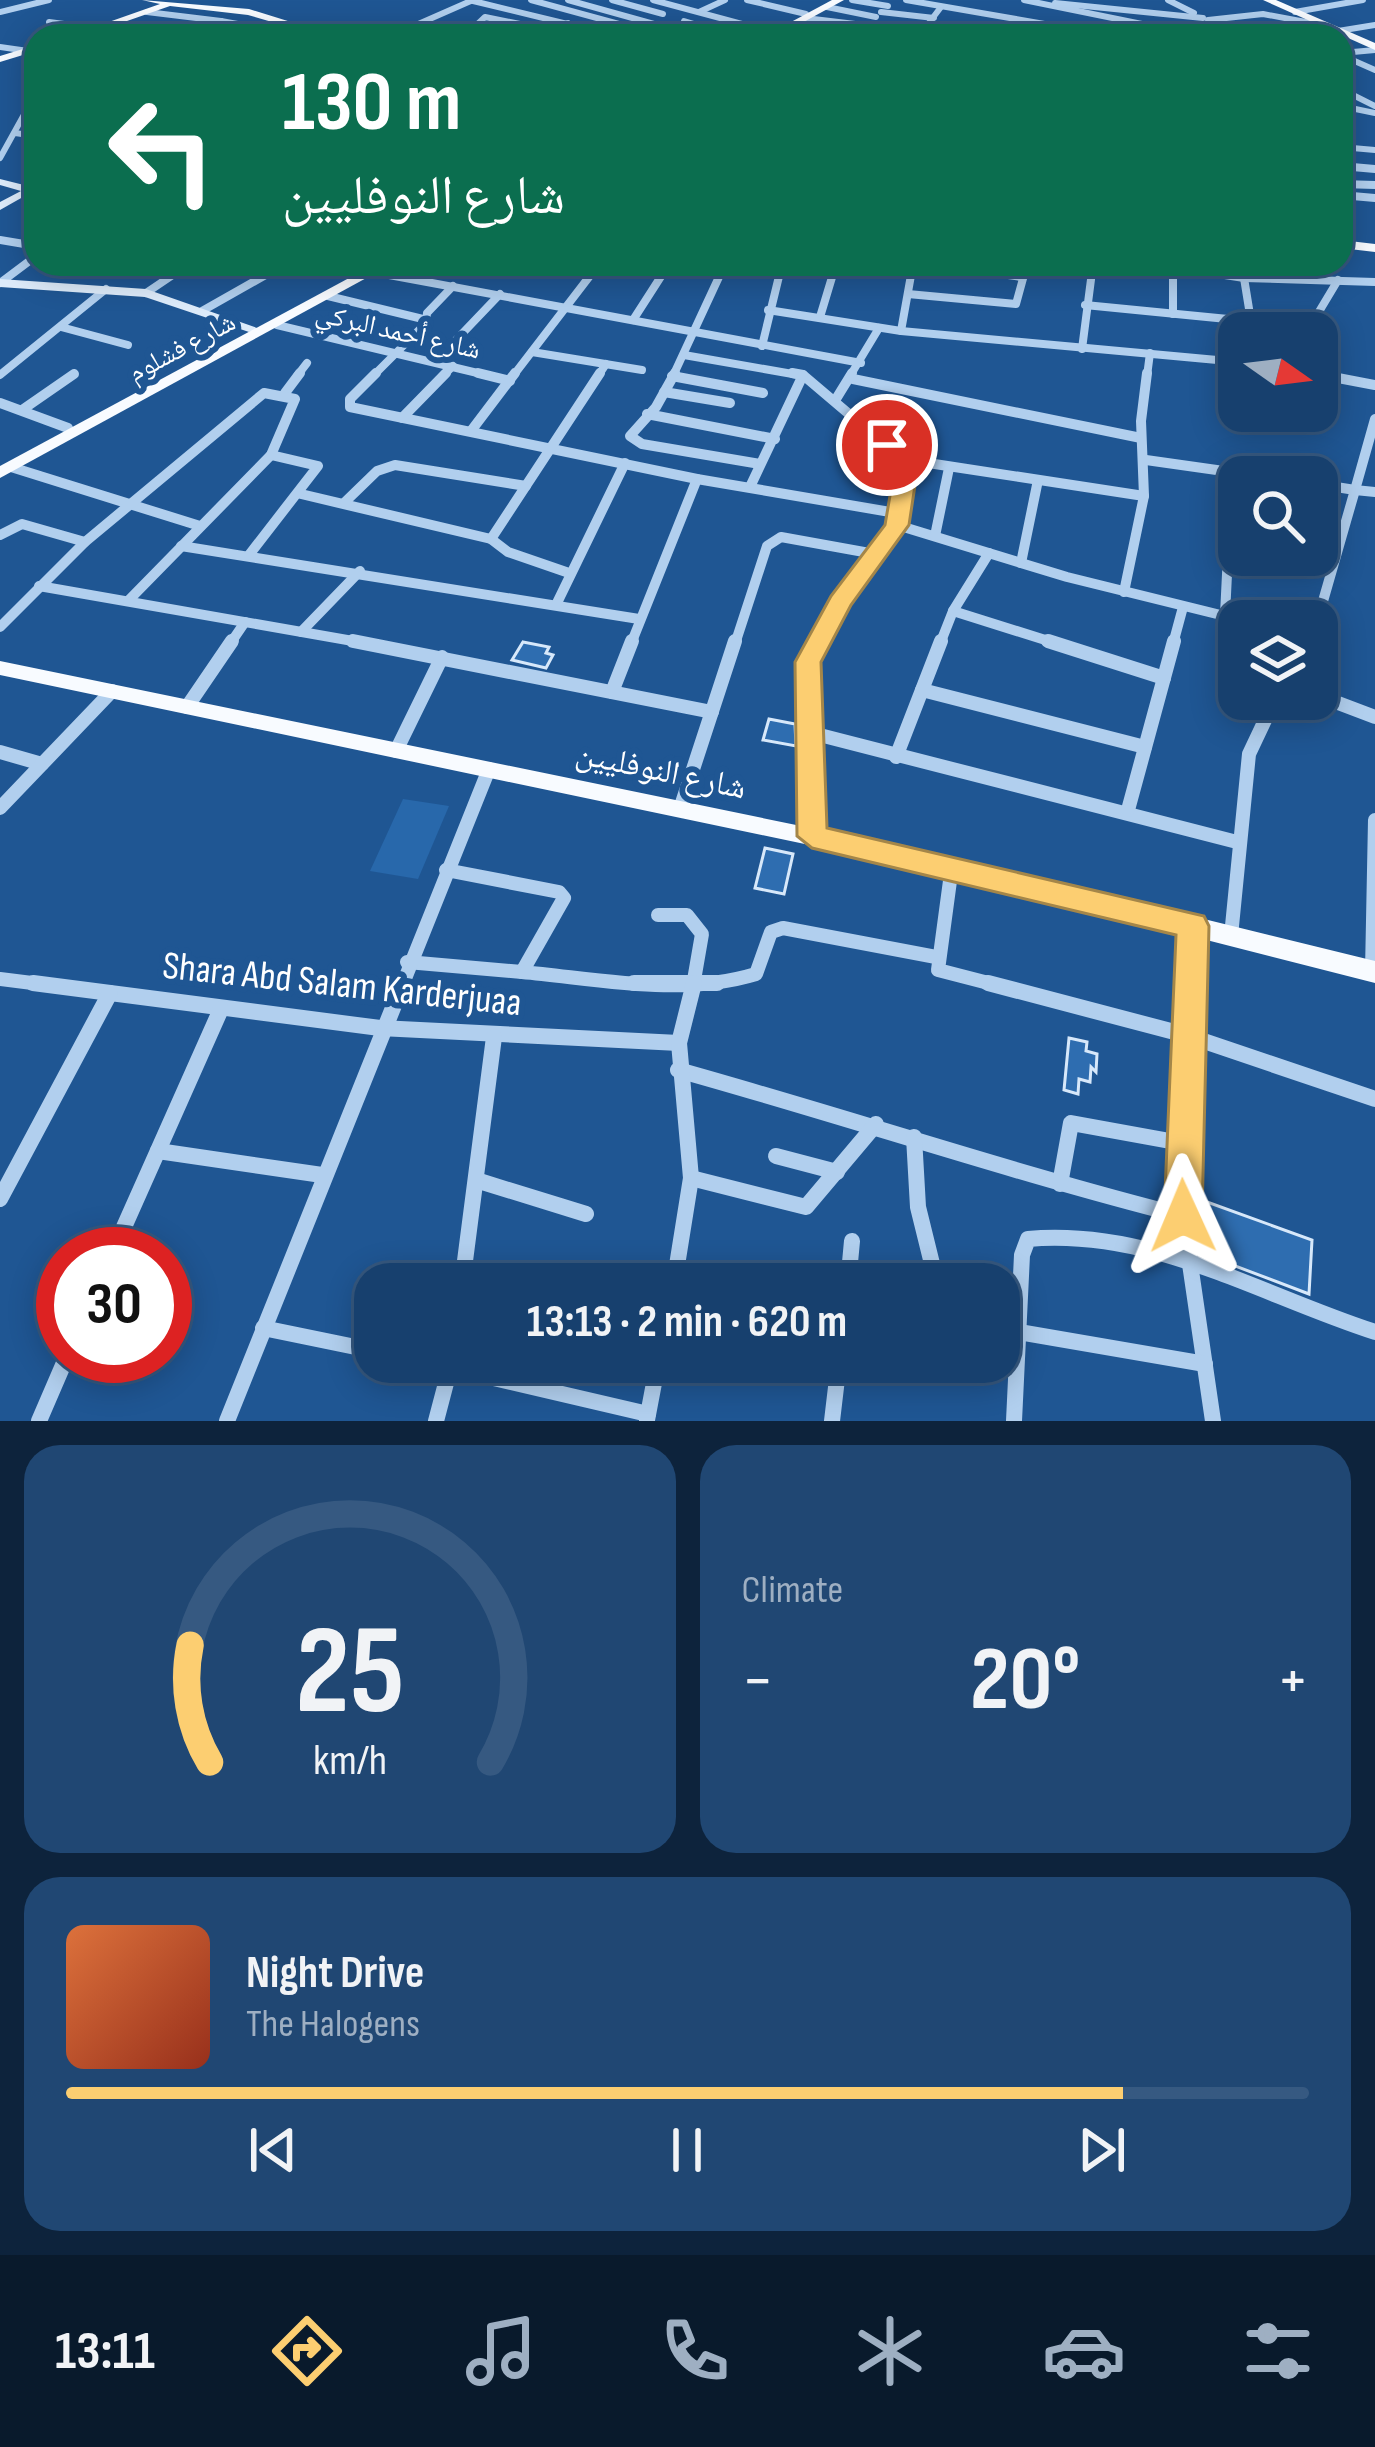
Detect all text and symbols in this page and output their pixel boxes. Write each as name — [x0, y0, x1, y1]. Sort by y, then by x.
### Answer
text: 130 m — [282, 53, 461, 154]
icon: left — [84, 72, 240, 228]
text: شارع النوفليين — [282, 164, 565, 229]
street label: شارع أحمد البركي — [312, 296, 484, 370]
street label: شارع فشلوم — [123, 306, 242, 391]
north arrow — [1218, 312, 1338, 432]
map controls — [1218, 312, 1338, 720]
pin — [836, 394, 938, 496]
icon: arrive — [854, 412, 920, 478]
button: search — [1218, 456, 1338, 576]
button: layers — [1218, 600, 1338, 720]
street label: شارع النوفليين — [572, 733, 750, 809]
street label: Shara Abd Salam Karderjuaa — [160, 943, 524, 1027]
position arrow — [1120, 1153, 1246, 1279]
speed limit sign: 30 — [36, 1227, 192, 1383]
text: 13:13 · 2 min · 620 m — [527, 1295, 847, 1350]
text: Climate — [742, 1567, 843, 1614]
text: 25 — [295, 1599, 404, 1748]
text: 20° — [970, 1627, 1080, 1735]
text: − — [742, 1642, 774, 1721]
text: + — [1277, 1642, 1309, 1721]
text: km/h — [313, 1735, 387, 1787]
text: Night Drive — [246, 1946, 424, 2001]
text: The Halogens — [246, 2001, 420, 2048]
icon: previous — [240, 2117, 306, 2183]
icon: pause — [654, 2117, 720, 2183]
icon: next — [1069, 2117, 1135, 2183]
icon: directions — [265, 2309, 349, 2393]
icon: music — [459, 2309, 543, 2393]
icon: phone — [653, 2309, 737, 2393]
icon: climate — [848, 2309, 932, 2393]
icon: car — [1042, 2309, 1126, 2393]
icon: filters — [1236, 2309, 1320, 2393]
text: 13:11 — [55, 2319, 155, 2384]

